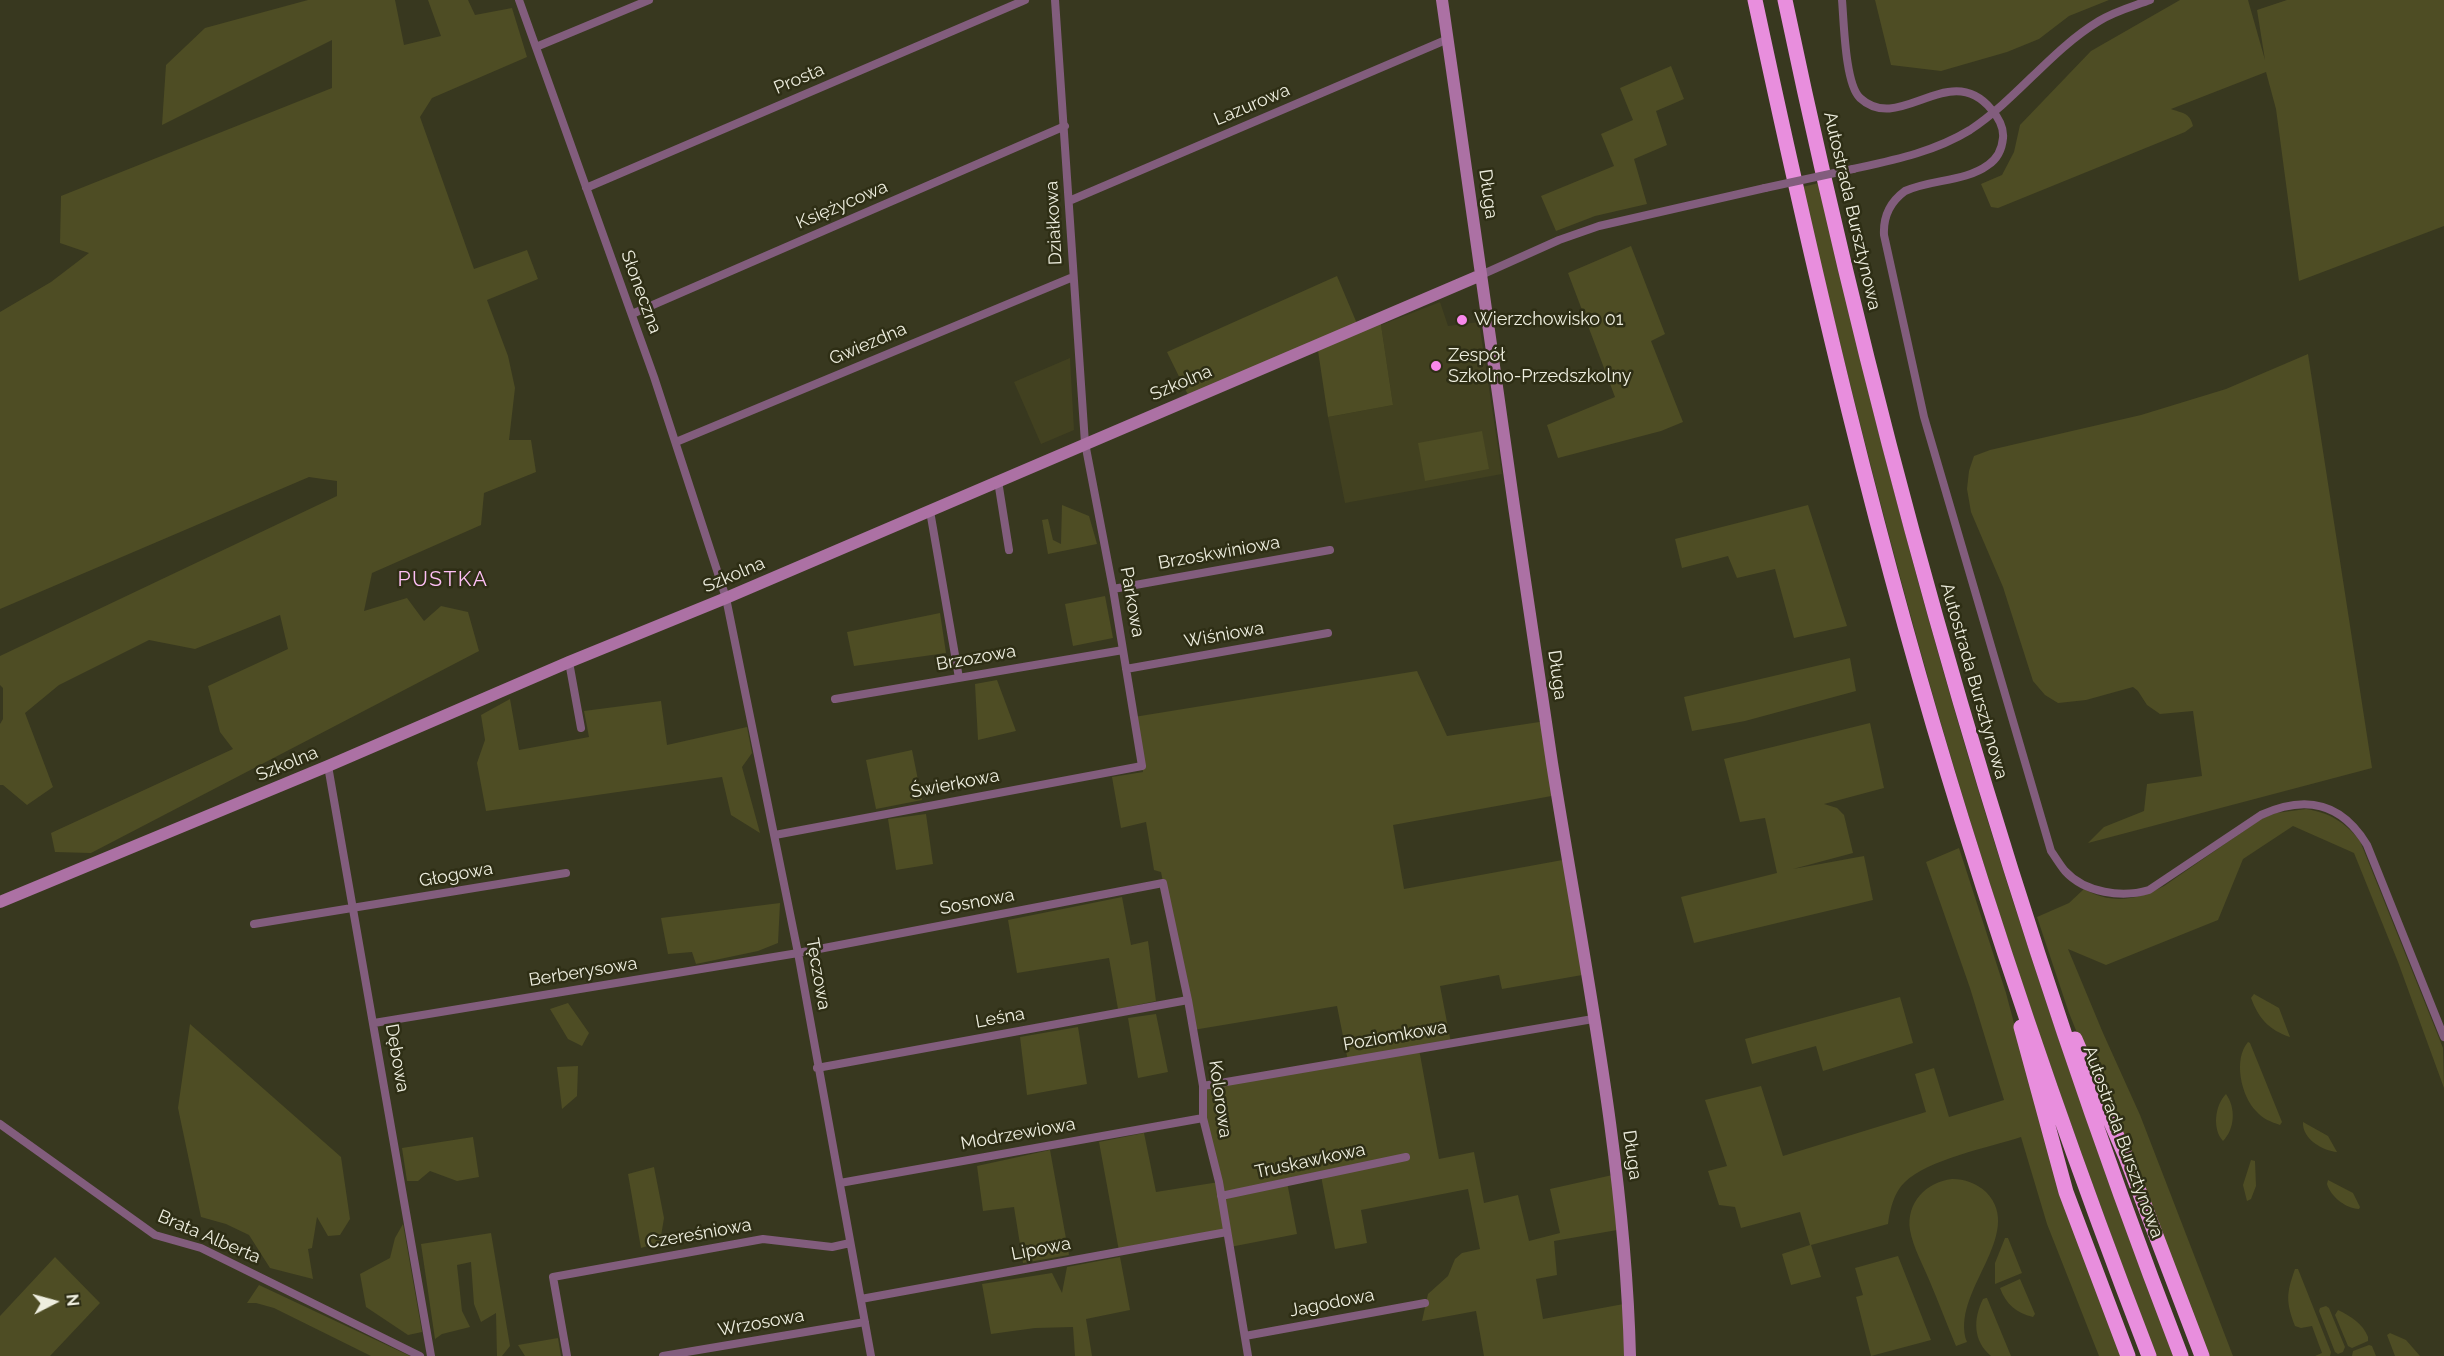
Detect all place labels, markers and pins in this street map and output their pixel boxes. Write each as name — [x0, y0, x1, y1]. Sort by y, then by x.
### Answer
place label: Wierzchowisko 01 — [1474, 309, 1623, 331]
marker: Wierzchowisko 01 — [1455, 313, 1469, 327]
place label: Zespół Szkolno-Przedszkolny — [1448, 345, 1631, 388]
marker: Zespół Szkolno-Przedszkolny — [1429, 359, 1443, 373]

